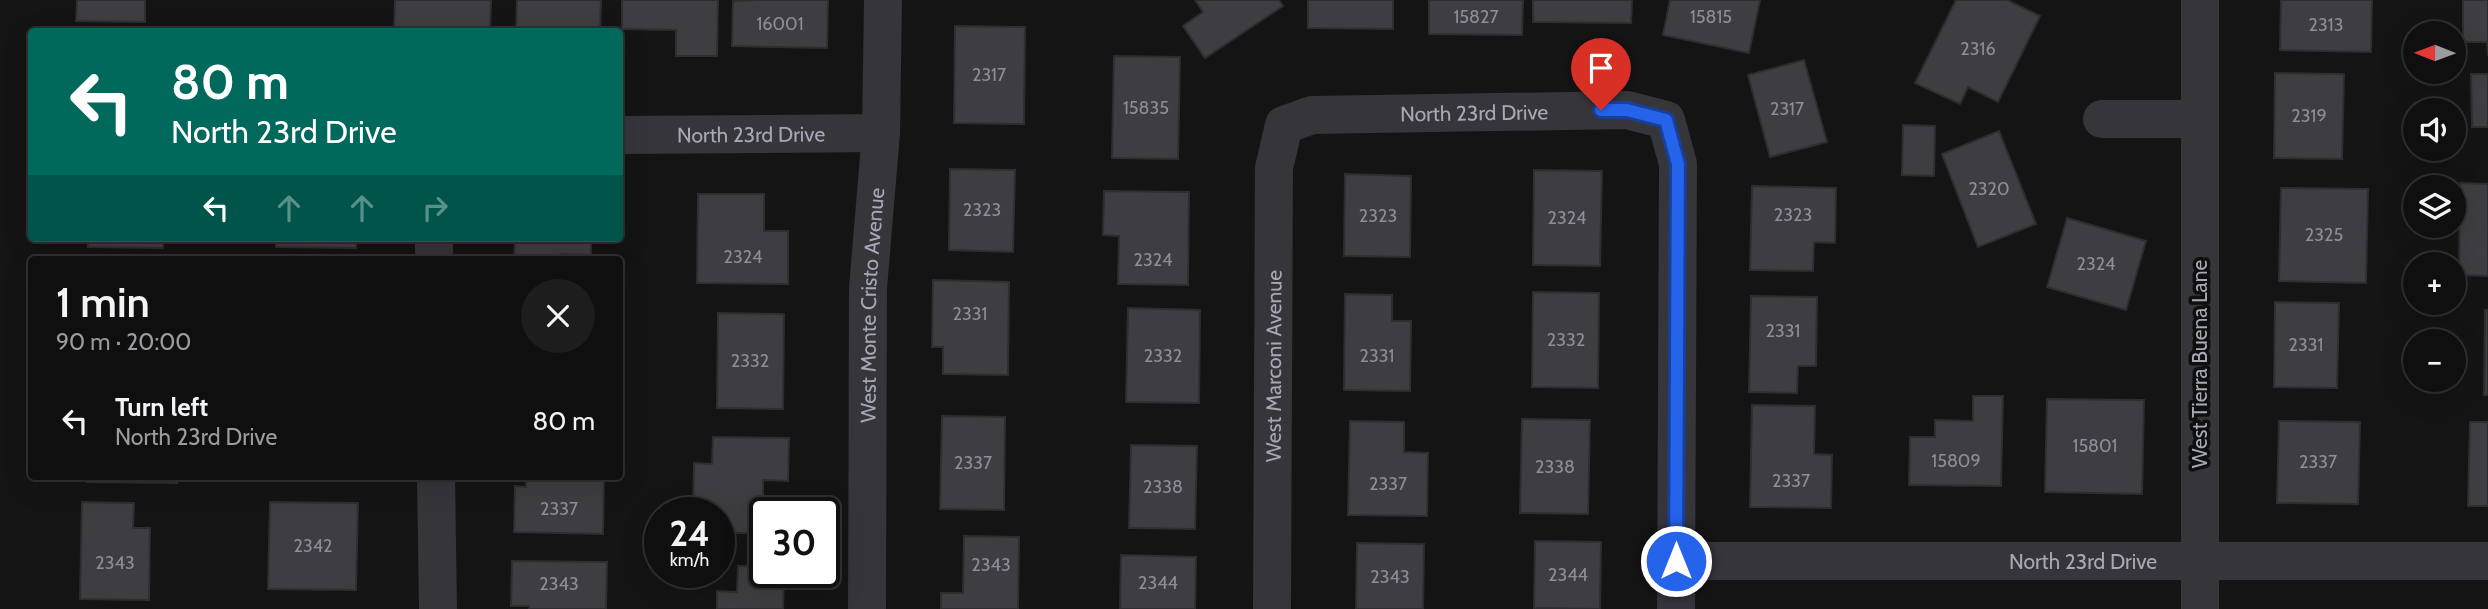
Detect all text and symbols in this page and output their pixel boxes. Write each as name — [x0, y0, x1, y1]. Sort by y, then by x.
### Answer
house number: 15827 — [1453, 6, 1499, 28]
house number: 15815 — [1690, 6, 1732, 28]
house number: 16001 — [756, 13, 804, 35]
house number: 2313 — [2309, 14, 2343, 36]
north arrow — [2403, 21, 2466, 84]
map controls — [2403, 21, 2466, 392]
pin — [1571, 38, 1631, 110]
house number: 2316 — [1960, 38, 1996, 60]
icon: arrive — [1582, 49, 1620, 87]
text: 80 m — [171, 52, 289, 111]
icon: left — [56, 56, 147, 147]
house number: 2317 — [972, 64, 1006, 86]
house number: 15835 — [1123, 97, 1169, 119]
house number: 2317 — [1770, 98, 1804, 120]
button: sound — [2403, 98, 2466, 161]
street label: North 23rd Drive — [1400, 99, 1549, 126]
house number: 2319 — [2291, 105, 2327, 127]
text: North 23rd Drive — [171, 112, 397, 151]
street label: North 23rd Drive — [677, 121, 825, 147]
button: layers — [2403, 175, 2466, 238]
house number: 2320 — [1968, 178, 2010, 200]
street label: West Monte Cristo Avenue — [855, 186, 889, 423]
icon: left — [197, 189, 235, 227]
icon: ahead — [270, 189, 308, 227]
icon: ahead — [343, 189, 381, 227]
icon: right — [416, 189, 454, 227]
house number: 2323 — [963, 199, 1001, 221]
house number: 2323 — [1774, 204, 1812, 226]
house number: 2323 — [1359, 205, 1397, 227]
house number: 2324 — [1547, 207, 1587, 229]
house number: 2325 — [2305, 224, 2343, 246]
house number: 2324 — [723, 246, 763, 268]
house number: 2324 — [1133, 249, 1173, 271]
button: + — [2403, 252, 2466, 315]
house number: 2324 — [2076, 253, 2116, 275]
street label: West Tierra Buena Lane — [2187, 260, 2212, 468]
street label: West Marconi Avenue — [1260, 270, 1286, 462]
text: 1 min — [56, 276, 150, 328]
button: close — [521, 279, 595, 353]
house number: 2331 — [953, 303, 987, 325]
house number: 2331 — [1766, 320, 1800, 342]
text: 90 m · 20:00 — [56, 328, 191, 356]
house number: 2332 — [1547, 329, 1585, 351]
button: − — [2403, 329, 2466, 392]
house number: 2331 — [2289, 334, 2323, 356]
house number: 2332 — [1144, 345, 1182, 367]
house number: 2331 — [1360, 345, 1394, 367]
house number: 2332 — [731, 350, 769, 372]
text: Turn left — [115, 391, 208, 423]
icon: left — [56, 402, 94, 440]
text: 80 m — [532, 405, 595, 437]
text: North 23rd Drive — [115, 423, 277, 451]
house number: 15801 — [2073, 435, 2117, 457]
house number: 15809 — [1931, 450, 1981, 472]
house number: 2337 — [2299, 451, 2337, 473]
house number: 2337 — [954, 452, 992, 474]
house number: 2338 — [1535, 456, 1575, 478]
house number: 2337 — [1772, 470, 1810, 492]
house number: 2337 — [1369, 473, 1407, 495]
house number: 2338 — [1143, 476, 1183, 498]
speed limit sign: 30 — [749, 497, 840, 588]
house number: 2337 — [540, 498, 578, 520]
text: 24 — [669, 512, 710, 555]
position arrow — [1639, 524, 1713, 598]
house number: 2342 — [293, 535, 333, 557]
text: km/h — [670, 549, 709, 571]
street label: North 23rd Drive — [2009, 549, 2157, 574]
house number: 2343 — [95, 552, 135, 574]
house number: 2343 — [971, 554, 1011, 576]
house number: 2344 — [1548, 564, 1588, 586]
house number: 2343 — [1370, 566, 1410, 588]
house number: 2344 — [1138, 572, 1178, 594]
house number: 2343 — [539, 573, 579, 595]

